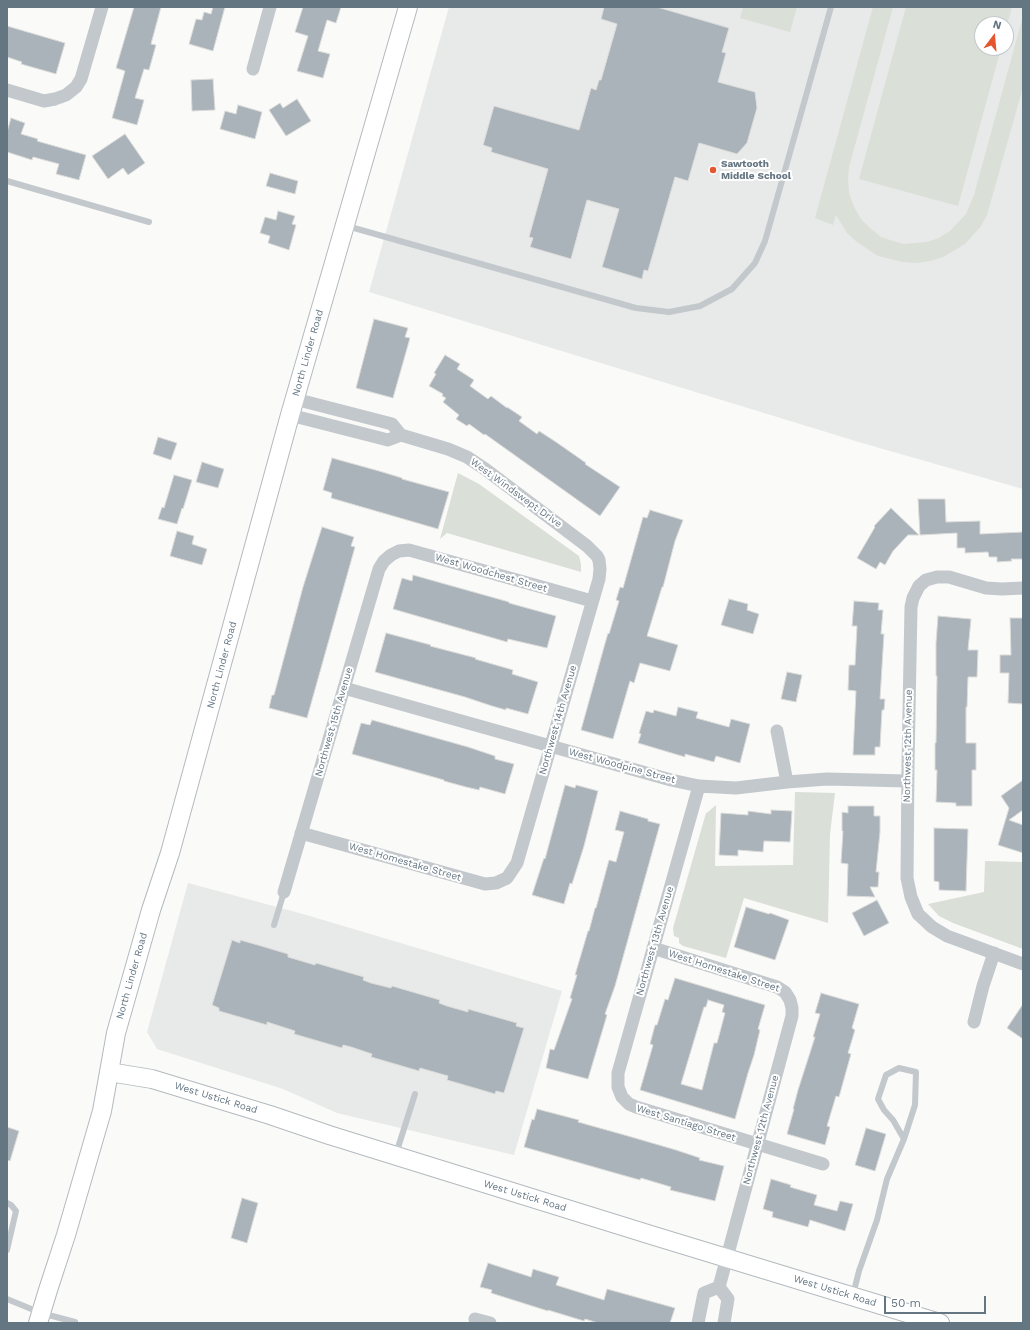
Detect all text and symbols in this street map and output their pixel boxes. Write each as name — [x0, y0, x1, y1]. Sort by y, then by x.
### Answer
north arrow — [974, 16, 1014, 56]
text: N — [991, 18, 1003, 32]
place label: Sawtooth Middle School — [721, 158, 791, 182]
marker: Sawtooth Middle School — [708, 165, 718, 175]
street label: North Linder Road — [290, 308, 326, 398]
street label: West Windswept Drive — [468, 456, 564, 530]
street label: West Woodchest Street — [434, 551, 548, 595]
street label: North Linder Road — [205, 620, 239, 710]
street label: Northwest 14th Avenue — [537, 664, 579, 776]
street label: Northwest 15th Avenue — [313, 666, 355, 778]
street label: Northwest 12th Avenue — [901, 689, 915, 803]
street label: West Woodpine Street — [567, 746, 677, 786]
street label: West Homestake Street — [347, 840, 463, 884]
street label: Northwest 13th Avenue — [634, 885, 676, 997]
street label: North Linder Road — [114, 931, 150, 1021]
street label: West Homestake Street — [667, 947, 781, 995]
street label: Northwest 12th Avenue — [741, 1074, 781, 1186]
street label: West Ustick Road — [173, 1080, 259, 1116]
street label: West Santiago Street — [635, 1102, 737, 1144]
street label: West Ustick Road — [482, 1178, 568, 1214]
street label: West Ustick Road — [792, 1273, 878, 1309]
scale bar — [886, 1288, 988, 1314]
text: 50 m — [891, 1296, 921, 1310]

